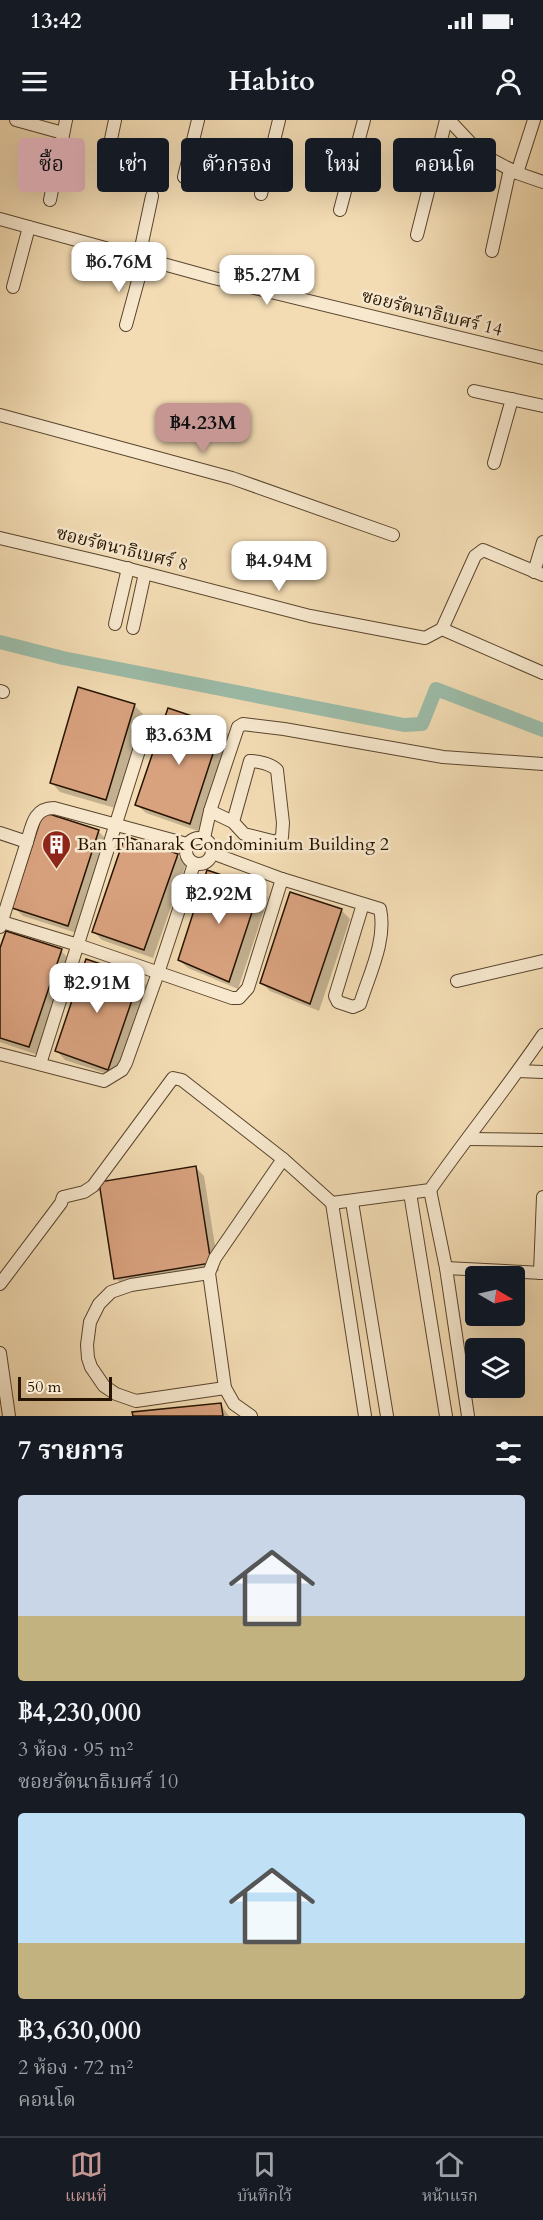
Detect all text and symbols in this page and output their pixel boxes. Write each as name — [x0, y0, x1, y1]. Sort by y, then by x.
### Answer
text: 13:42 — [30, 6, 81, 36]
text: Habito — [228, 63, 315, 100]
icon: menu — [18, 65, 51, 98]
icon: person — [492, 65, 525, 98]
chip: ซื้อ — [18, 138, 85, 192]
chip: เช่า — [97, 138, 169, 192]
chip: ตัวกรอง — [181, 138, 293, 192]
chip: ใหม่ — [305, 138, 381, 192]
chip: คอนโด — [393, 138, 496, 192]
pin: ฿6.76M — [70, 242, 168, 293]
text: ฿6.76M — [85, 248, 153, 275]
pin: ฿5.27M — [218, 255, 316, 306]
text: ฿5.27M — [233, 261, 301, 288]
street label: ซอยรัตนาธิเบศร์ 14 — [359, 283, 505, 343]
pin: ฿4.23M — [154, 403, 252, 454]
text: ฿4.23M — [169, 409, 237, 436]
street label: ซอยรัตนาธิเบศร์ 8 — [53, 521, 191, 577]
pin: ฿4.94M — [230, 541, 328, 592]
text: ฿4.94M — [245, 547, 313, 574]
pin: ฿3.63M — [130, 715, 228, 766]
text: ฿3.63M — [145, 721, 213, 748]
building icon: Ban Thanarak Condominium Building 2 — [40, 828, 72, 870]
place label: Ban Thanarak Condominium Building 2 — [77, 832, 389, 857]
pin: ฿2.92M — [170, 874, 268, 925]
text: ฿2.92M — [185, 880, 253, 907]
pin: ฿2.91M — [48, 963, 146, 1014]
text: ฿2.91M — [63, 969, 131, 996]
north arrow — [465, 1266, 525, 1326]
map controls — [465, 1266, 525, 1398]
button: layers — [465, 1338, 525, 1398]
scale bar — [18, 1374, 112, 1402]
text: 50 m — [27, 1376, 61, 1398]
text: 7 รายการ — [18, 1433, 124, 1468]
icon: filters — [492, 1436, 525, 1469]
icon: home — [218, 1534, 326, 1642]
text: ฿4,230,000 — [18, 1695, 141, 1730]
text: 3 ห้อง · 95 m² — [18, 1736, 133, 1763]
text: ซอยรัตนาธิเบศร์ 10 — [18, 1768, 178, 1795]
icon: home — [218, 1852, 326, 1960]
text: ฿3,630,000 — [18, 2013, 141, 2048]
text: 2 ห้อง · 72 m² — [18, 2054, 133, 2081]
text: คอนโด — [18, 2086, 76, 2113]
tab: แผนที่ — [65, 2148, 107, 2210]
tab: บันทึกไว้ — [237, 2148, 292, 2210]
tab: หน้าแรก — [422, 2148, 478, 2210]

